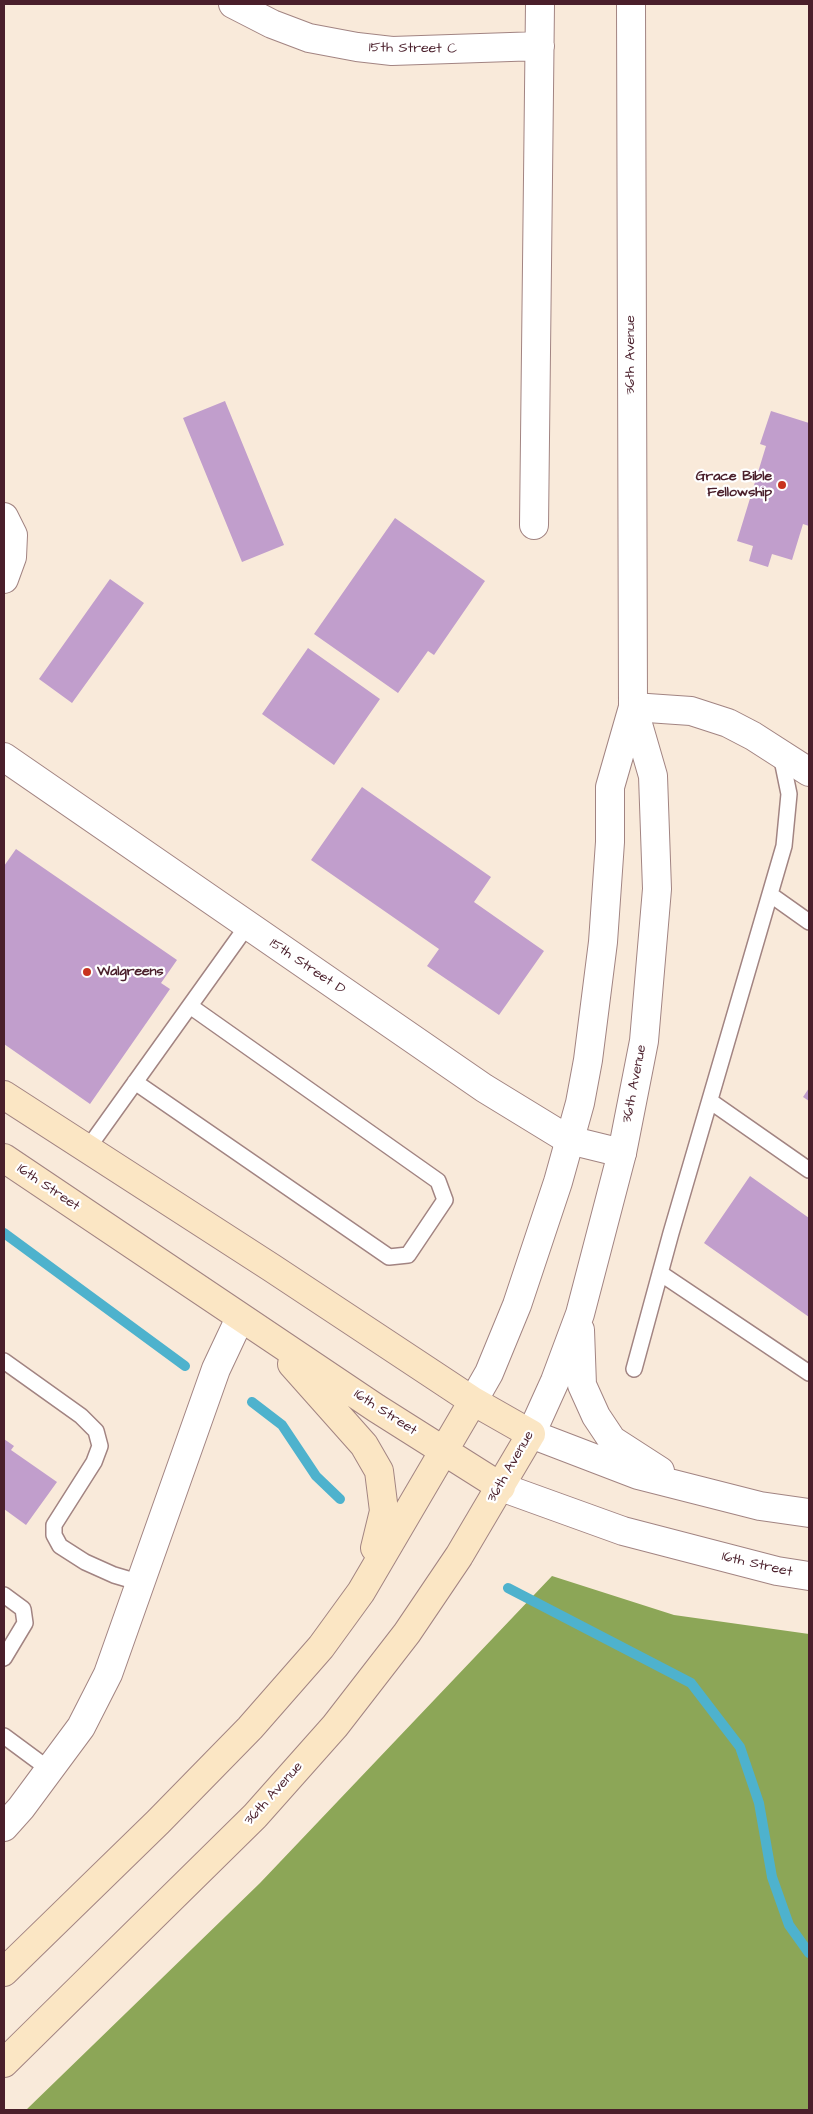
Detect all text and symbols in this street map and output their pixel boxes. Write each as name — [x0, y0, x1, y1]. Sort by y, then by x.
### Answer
street label: 15th Street C — [369, 40, 457, 58]
street label: 36th Avenue — [623, 315, 639, 395]
place label: Grace Bible Fellowship — [696, 469, 772, 502]
marker: Grace Bible Fellowship — [776, 479, 788, 491]
street label: 15th Street D — [266, 935, 348, 999]
place label: Walgreens — [97, 964, 164, 980]
marker: Walgreens — [81, 966, 93, 978]
street label: 36th Avenue — [619, 1043, 651, 1125]
street label: 16th Street — [13, 1161, 83, 1215]
street label: 16th Street — [350, 1386, 420, 1440]
street label: 36th Avenue — [484, 1428, 538, 1506]
street label: 16th Street — [720, 1549, 794, 1581]
street label: 36th Avenue — [241, 1759, 307, 1829]

